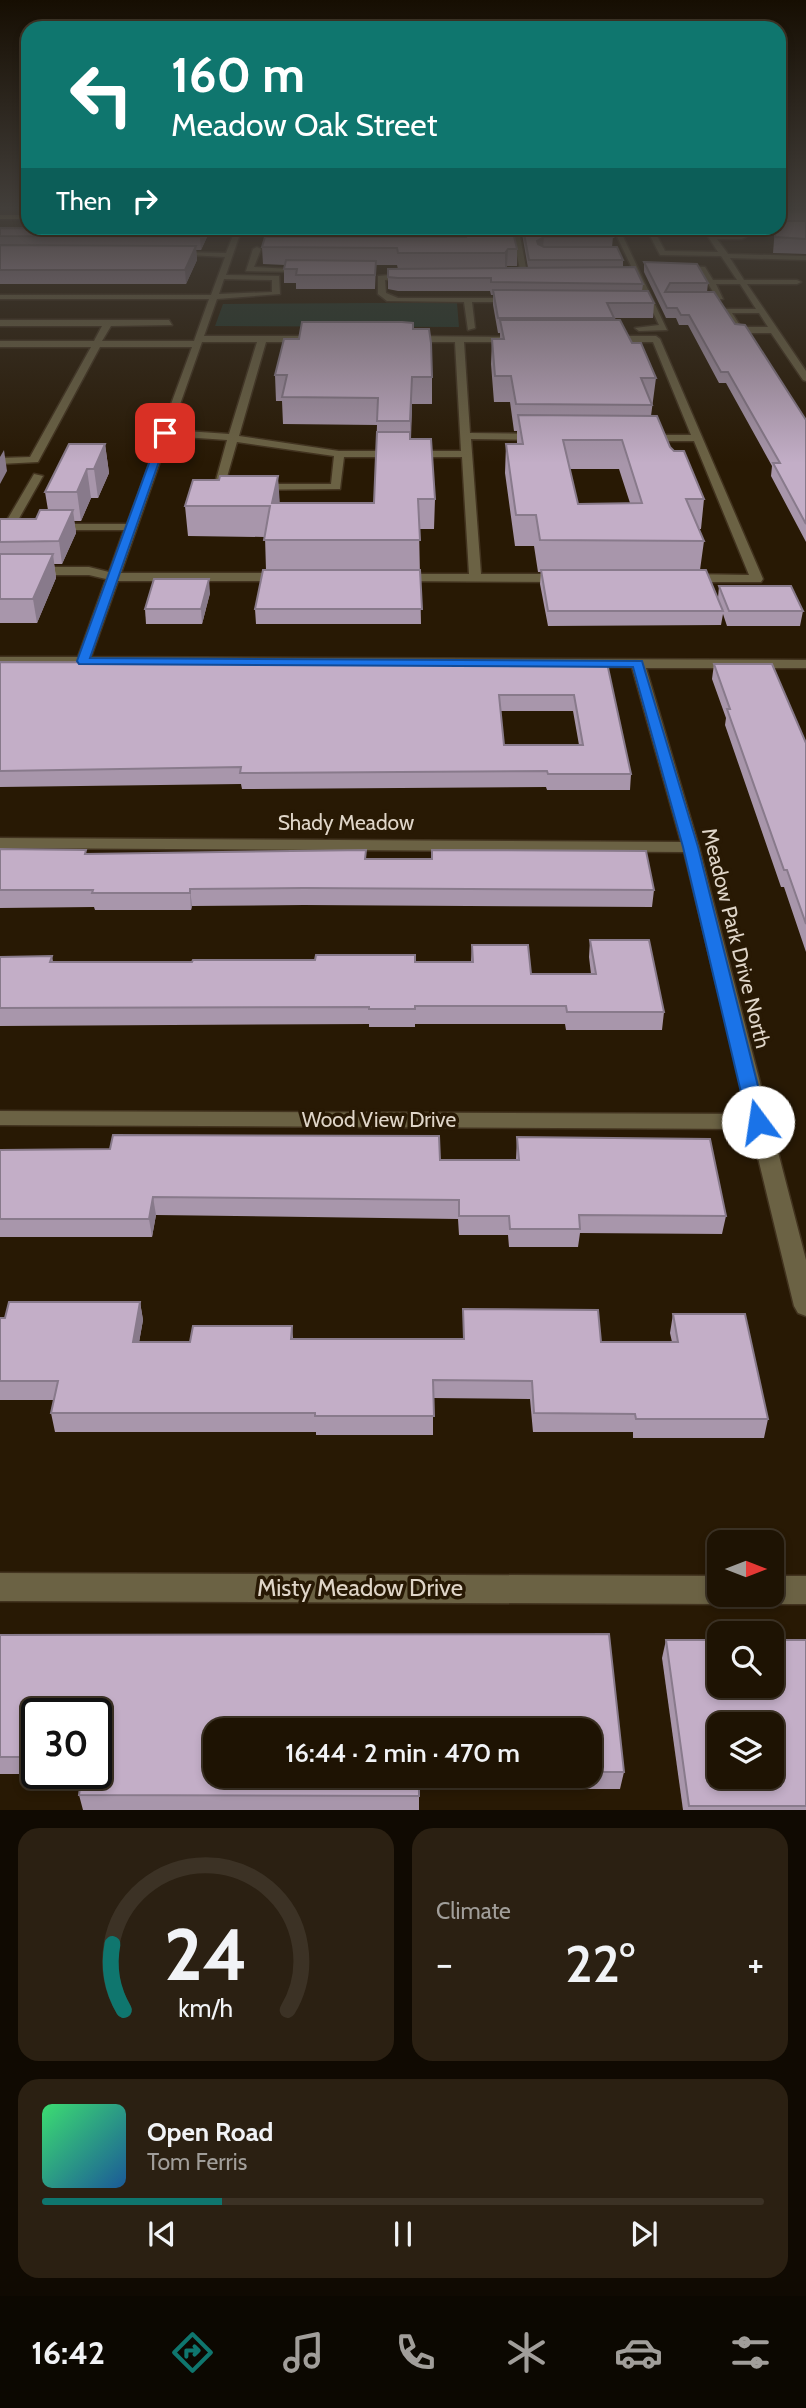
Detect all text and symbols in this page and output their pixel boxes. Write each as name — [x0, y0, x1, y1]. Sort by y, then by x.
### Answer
text: 160 m — [171, 45, 305, 104]
icon: left — [56, 49, 147, 140]
text: Meadow Oak Street — [171, 105, 437, 144]
icon: right — [126, 182, 164, 220]
text: Then — [56, 185, 112, 217]
pin — [135, 403, 195, 463]
icon: arrive — [146, 414, 184, 452]
street label: Shady Meadow — [278, 810, 414, 835]
street label: Meadow Park Drive North — [697, 825, 776, 1051]
position arrow — [721, 1085, 795, 1159]
street label: Wood View Drive — [302, 1107, 456, 1132]
north arrow — [707, 1530, 784, 1606]
map controls — [707, 1530, 784, 1789]
street label: Misty Meadow Drive — [257, 1573, 463, 1602]
button: search — [707, 1621, 784, 1698]
speed limit sign: 30 — [21, 1698, 112, 1789]
button: layers — [707, 1712, 784, 1789]
text: 16:44 · 2 min · 470 m — [285, 1737, 520, 1769]
text: Climate — [436, 1897, 511, 1925]
text: 24 — [164, 1911, 248, 1999]
text: 22° — [565, 1932, 635, 1995]
text: − — [436, 1940, 453, 1987]
text: + — [747, 1940, 764, 1987]
text: km/h — [179, 1993, 233, 2023]
text: Open Road — [147, 2116, 273, 2148]
text: Tom Ferris — [147, 2148, 247, 2176]
icon: previous — [143, 2215, 181, 2253]
icon: pause — [384, 2215, 422, 2253]
icon: next — [625, 2215, 663, 2253]
icon: directions — [168, 2328, 217, 2377]
icon: music — [279, 2328, 328, 2377]
icon: phone — [391, 2328, 440, 2377]
icon: climate — [502, 2328, 551, 2377]
icon: car — [614, 2328, 663, 2377]
icon: filters — [726, 2328, 775, 2377]
text: 16:42 — [31, 2333, 105, 2372]

